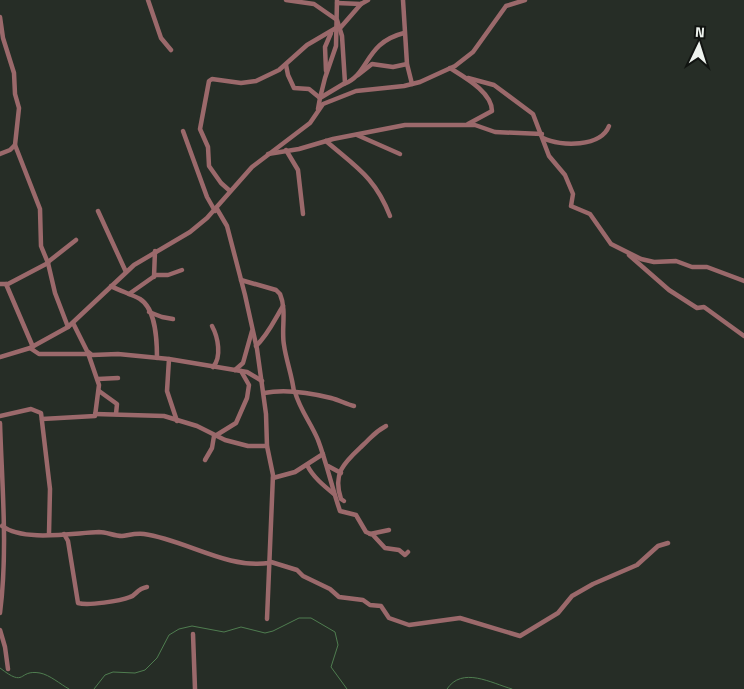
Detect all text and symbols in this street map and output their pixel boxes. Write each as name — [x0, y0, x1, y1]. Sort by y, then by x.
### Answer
north arrow — [674, 20, 724, 70]
text: N — [694, 21, 706, 42]

